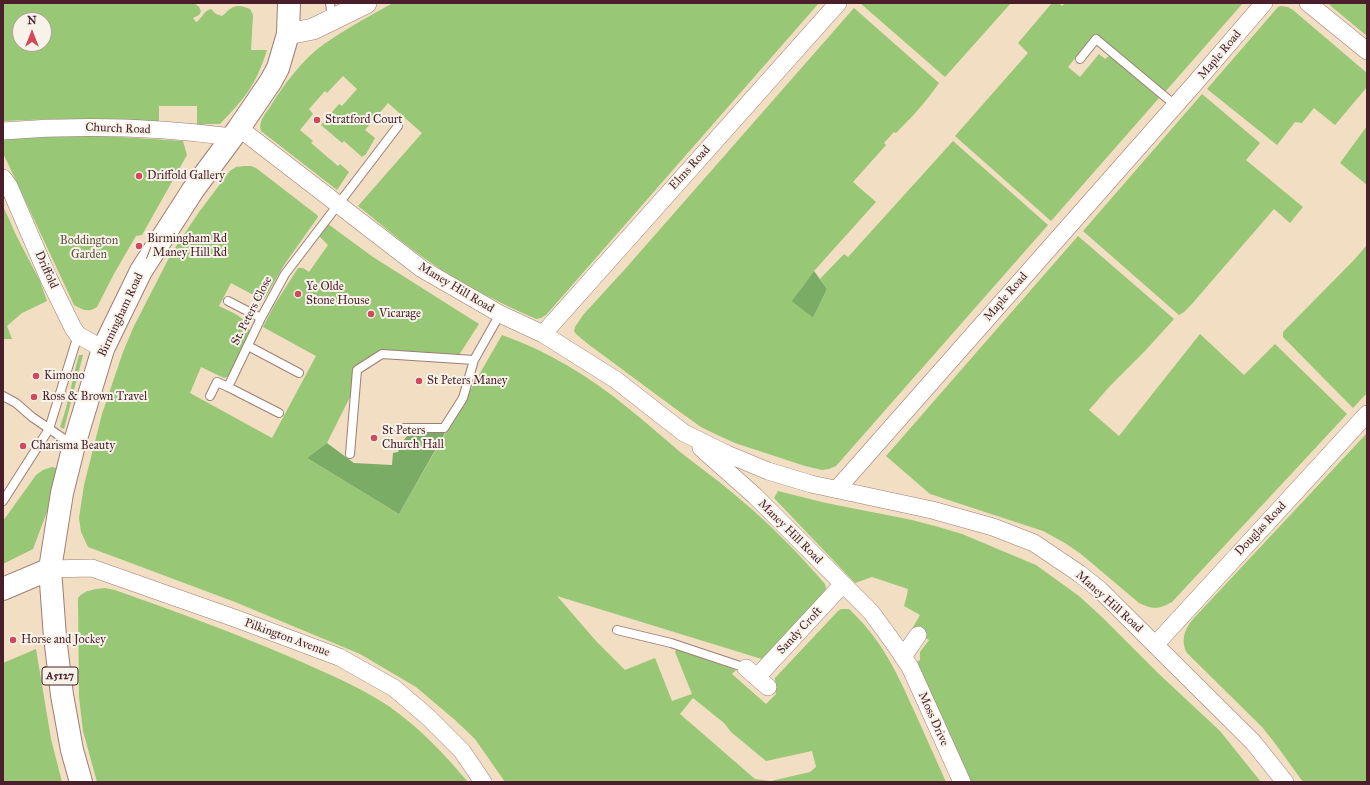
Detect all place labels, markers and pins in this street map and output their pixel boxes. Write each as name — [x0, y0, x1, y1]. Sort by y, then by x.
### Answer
place label: Stratford Court — [325, 113, 403, 127]
marker: Stratford Court — [312, 115, 322, 125]
place label: Driffold Gallery — [147, 169, 225, 183]
marker: Driffold Gallery — [134, 171, 144, 181]
place label: Birmingham Rd / Maney Hill Rd — [147, 232, 227, 260]
marker: Birmingham Rd / Maney Hill Rd — [134, 241, 144, 251]
place label: Ye Olde Stone House — [306, 280, 370, 308]
marker: Ye Olde Stone House — [293, 289, 303, 299]
place label: Vicarage — [379, 307, 421, 321]
marker: Vicarage — [366, 309, 376, 319]
place label: Kimono — [44, 369, 85, 383]
marker: Kimono — [31, 371, 41, 381]
place label: St Peters Maney — [427, 374, 507, 388]
marker: St Peters Maney — [414, 376, 424, 386]
place label: Ross & Brown Travel — [42, 390, 147, 404]
marker: Ross & Brown Travel — [29, 392, 39, 402]
place label: St Peters Church Hall — [382, 424, 444, 452]
marker: St Peters Church Hall — [369, 433, 379, 443]
place label: Charisma Beauty — [31, 439, 115, 453]
marker: Charisma Beauty — [18, 441, 28, 451]
place label: Horse and Jockey — [21, 633, 106, 647]
marker: Horse and Jockey — [8, 635, 18, 645]

